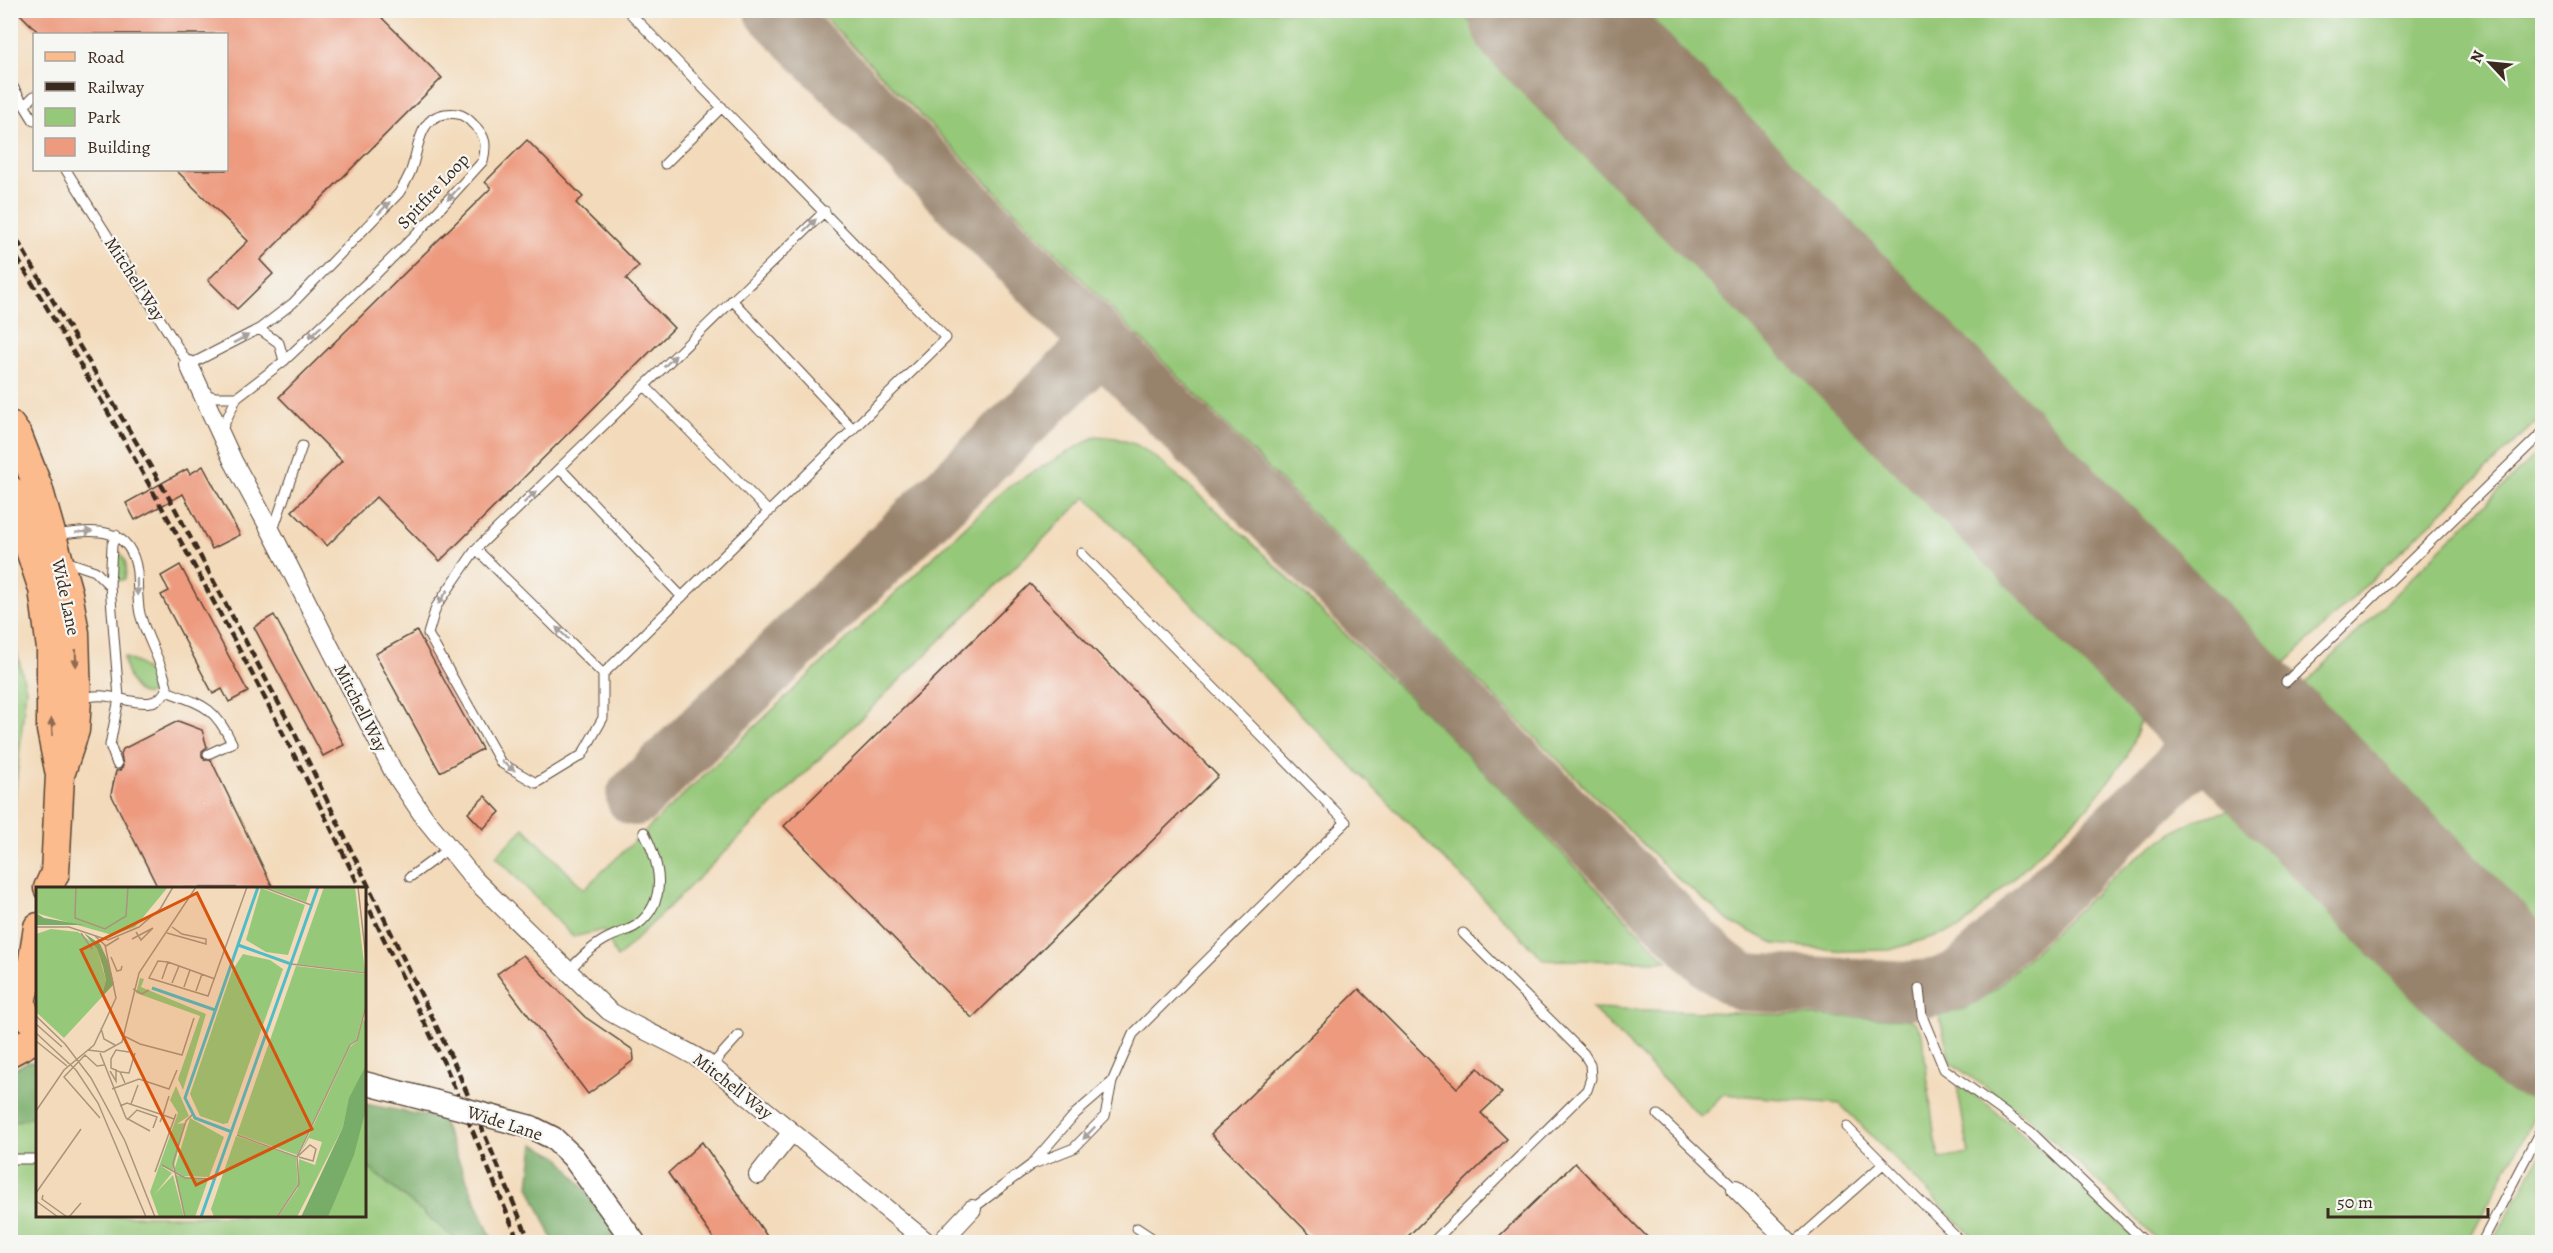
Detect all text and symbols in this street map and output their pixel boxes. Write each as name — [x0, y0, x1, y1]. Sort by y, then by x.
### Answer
legend — [33, 33, 228, 171]
north arrow — [2460, 33, 2520, 93]
text: Road — [87, 45, 125, 69]
text: N — [2465, 46, 2490, 67]
text: Railway — [87, 75, 145, 99]
text: Park — [87, 105, 121, 129]
text: Building — [87, 135, 151, 159]
street label: Spitfire Loop — [392, 148, 474, 234]
one-way arrow — [447, 186, 460, 201]
one-way arrow — [377, 201, 391, 216]
one-way arrow — [802, 219, 816, 233]
street label: Mitchell Way — [99, 233, 172, 326]
one-way arrow — [309, 324, 323, 338]
one-way arrow — [232, 334, 249, 343]
one-way arrow — [662, 354, 677, 368]
one-way arrow — [522, 490, 537, 504]
one-way arrow — [75, 527, 94, 536]
street label: Wide Lane — [46, 555, 86, 638]
one-way arrow — [132, 577, 142, 596]
one-way arrow — [437, 589, 449, 605]
one-way arrow — [555, 627, 569, 641]
one-way arrow — [71, 648, 81, 667]
street label: Mitchell Way — [329, 660, 394, 757]
one-way arrow — [48, 717, 57, 736]
one-way arrow — [499, 760, 515, 772]
inset map — [36, 887, 366, 1217]
street label: Mitchell Way — [688, 1047, 779, 1125]
street label: Wide Lane — [463, 1099, 546, 1146]
one-way arrow — [1083, 1125, 1096, 1140]
scale bar — [2328, 1181, 2488, 1219]
text: 50 m — [2337, 1190, 2373, 1214]

